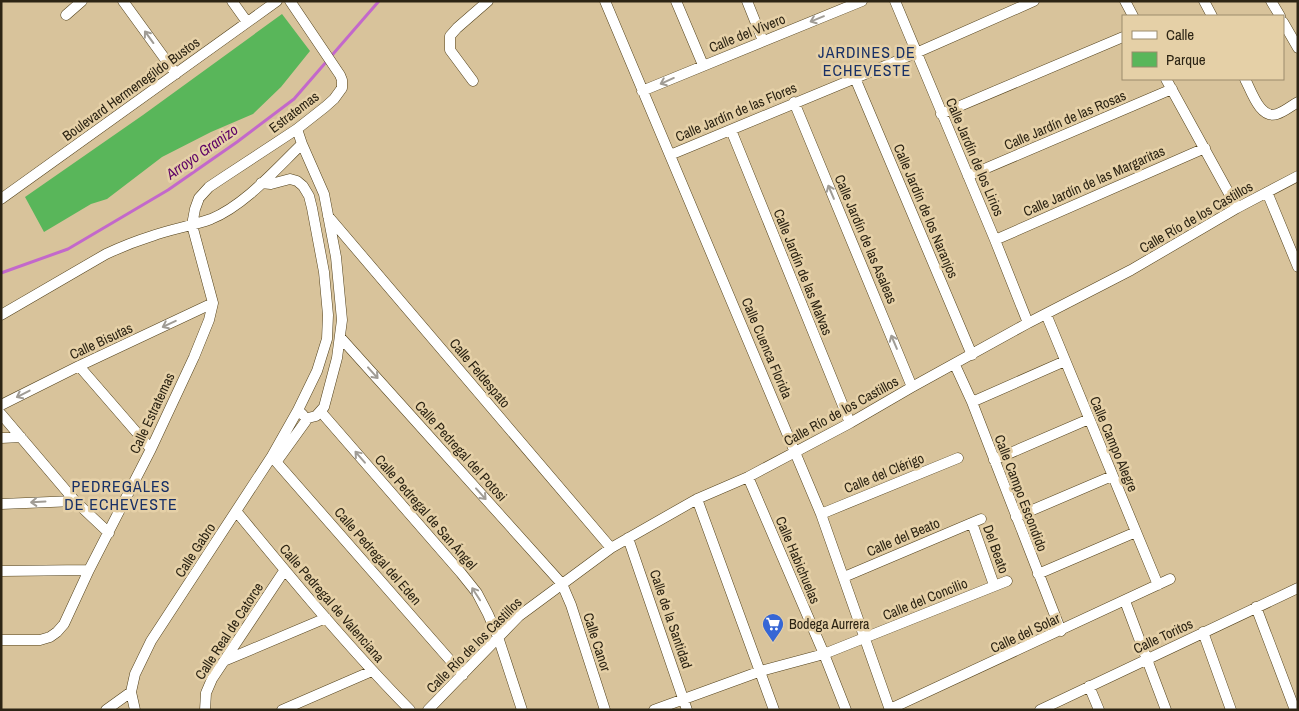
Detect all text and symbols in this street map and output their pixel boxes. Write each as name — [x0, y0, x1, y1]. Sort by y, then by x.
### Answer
street label: Calle del Vivero — [706, 10, 788, 56]
one-way arrow — [810, 15, 825, 25]
legend — [1122, 15, 1284, 80]
text: Calle — [1166, 24, 1194, 45]
one-way arrow — [144, 30, 154, 44]
street label: Boulevard Hermenegildo Bustos — [59, 33, 203, 145]
district label: JARDINES DE ECHEVESTE — [818, 41, 916, 81]
text: Parque — [1166, 49, 1206, 70]
one-way arrow — [660, 76, 675, 86]
street label: Calle Jardín de las Flores — [673, 78, 800, 146]
street label: Calle Jardín de las Rosas — [1001, 86, 1129, 154]
street label: Estratemas — [265, 87, 323, 137]
street label: Calle Jardín de los Lirios — [942, 95, 1008, 219]
water label: Arroyo Granizo — [161, 119, 242, 185]
street label: Calle Jardín de los Naranjos — [890, 141, 963, 281]
street label: Calle Jardín de las Margaritas — [1020, 142, 1168, 220]
street label: Calle Jardín de las Asaleas — [831, 172, 901, 306]
street label: Calle Río de los Castillos — [1136, 177, 1256, 257]
one-way arrow — [826, 185, 835, 200]
street label: Calle Jardín de las Malvas — [769, 206, 837, 338]
street label: Calle Cuenca Florida — [738, 295, 797, 402]
street label: Calle Bisutas — [67, 318, 136, 363]
one-way arrow — [162, 319, 177, 329]
street label: Calle Feldespato — [446, 334, 514, 412]
one-way arrow — [888, 335, 898, 350]
one-way arrow — [367, 366, 378, 379]
street label: Calle Estratemas — [125, 369, 179, 456]
street label: Calle Río de los Castillos — [781, 372, 902, 450]
one-way arrow — [16, 390, 31, 399]
street label: Calle Campo Alegre — [1086, 393, 1142, 495]
street label: Calle Pedregal del Potosi — [411, 397, 511, 505]
street label: Calle Campo Escondido — [990, 432, 1052, 554]
street label: Calle del Clérigo — [841, 449, 927, 497]
one-way arrow — [354, 450, 366, 463]
street label: Calle Pedregal de San Ángel — [371, 451, 481, 573]
district label: PEDREGALES DE ECHEVESTE — [64, 475, 178, 515]
one-way arrow — [475, 487, 487, 500]
one-way arrow — [30, 498, 46, 507]
street label: Calle Pedregal del Eden — [331, 503, 425, 609]
street label: Calle Habichuelas — [772, 514, 825, 607]
street label: Calle del Beato — [864, 514, 942, 560]
street label: Calle Gabro — [171, 519, 219, 581]
street label: Del Beato — [979, 522, 1013, 576]
street label: Calle Pedregal de Valenciana — [276, 540, 389, 666]
street label: Calle de la Santidad — [646, 567, 696, 671]
street label: Calle del Concilio — [880, 574, 970, 624]
street label: Calle Real de Catorce — [191, 579, 267, 683]
one-way arrow — [471, 587, 481, 601]
street label: Calle Río de los Castillos — [422, 593, 526, 697]
street label: Calle del Solar — [987, 609, 1063, 657]
street label: Calle Canor — [579, 610, 615, 674]
supermarket icon: Bodega Aurrera — [761, 612, 785, 643]
street label: Calle Toritos — [1130, 614, 1196, 658]
place label: Bodega Aurrera — [789, 615, 870, 633]

